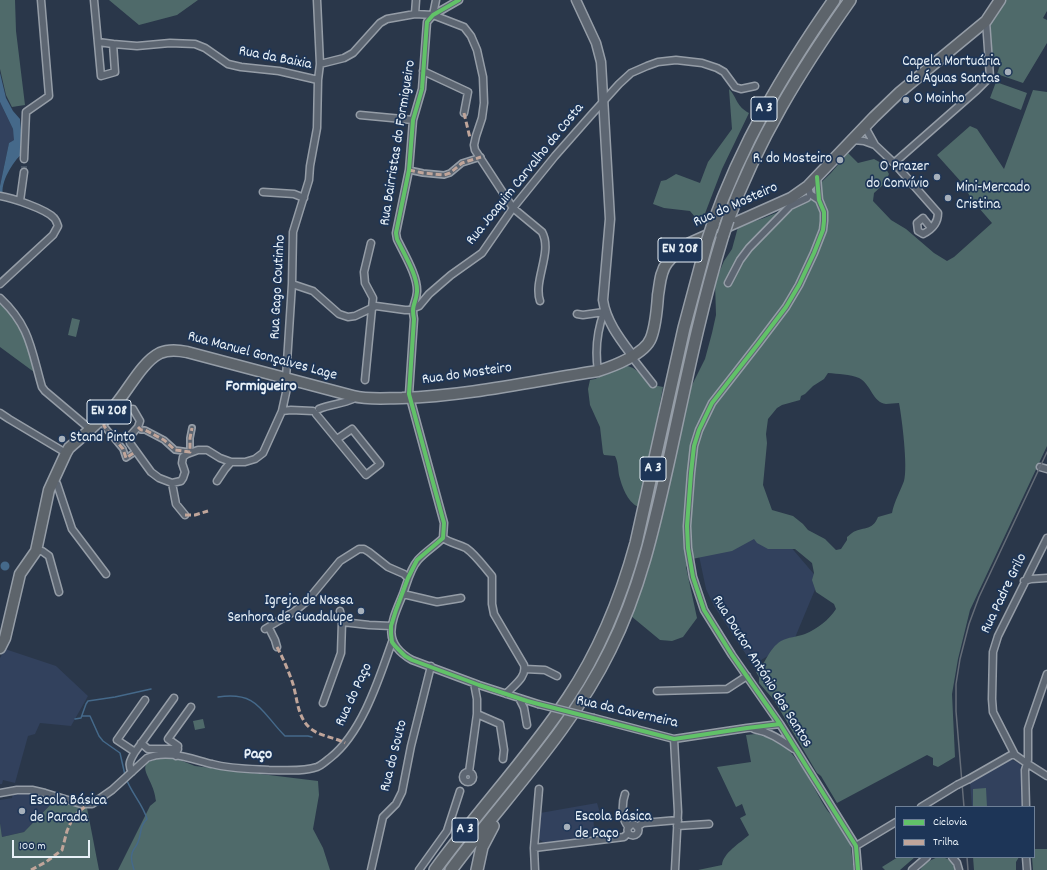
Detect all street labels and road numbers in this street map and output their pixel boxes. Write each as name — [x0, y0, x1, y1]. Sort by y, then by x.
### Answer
street label: Rua da Baixia — [237, 43, 313, 75]
street label: Rua Bairristas do Formigueiro — [377, 59, 421, 227]
road number: A 3 — [751, 97, 777, 121]
street label: Rua Joaquim Carvalho da Costa — [463, 100, 589, 250]
street label: Rua do Mosteiro — [691, 179, 781, 233]
street label: Rua Gago Coutinho — [267, 234, 291, 340]
road number: EN 208 — [658, 238, 702, 262]
street label: Rua Manuel Gonçalves Lage — [185, 328, 339, 386]
street label: Rua do Mosteiro — [421, 360, 513, 390]
road number: EN 208 — [87, 400, 131, 424]
road number: A 3 — [640, 457, 666, 481]
street label: Rua Padre Grilo — [978, 551, 1032, 637]
street label: Rua Doutor António dos Santos — [707, 593, 815, 751]
street label: Rua do Paço — [332, 660, 378, 730]
street label: Rua da Caverneira — [575, 693, 679, 733]
street label: Rua do Souto — [377, 718, 413, 794]
road number: A 3 — [452, 818, 478, 842]

